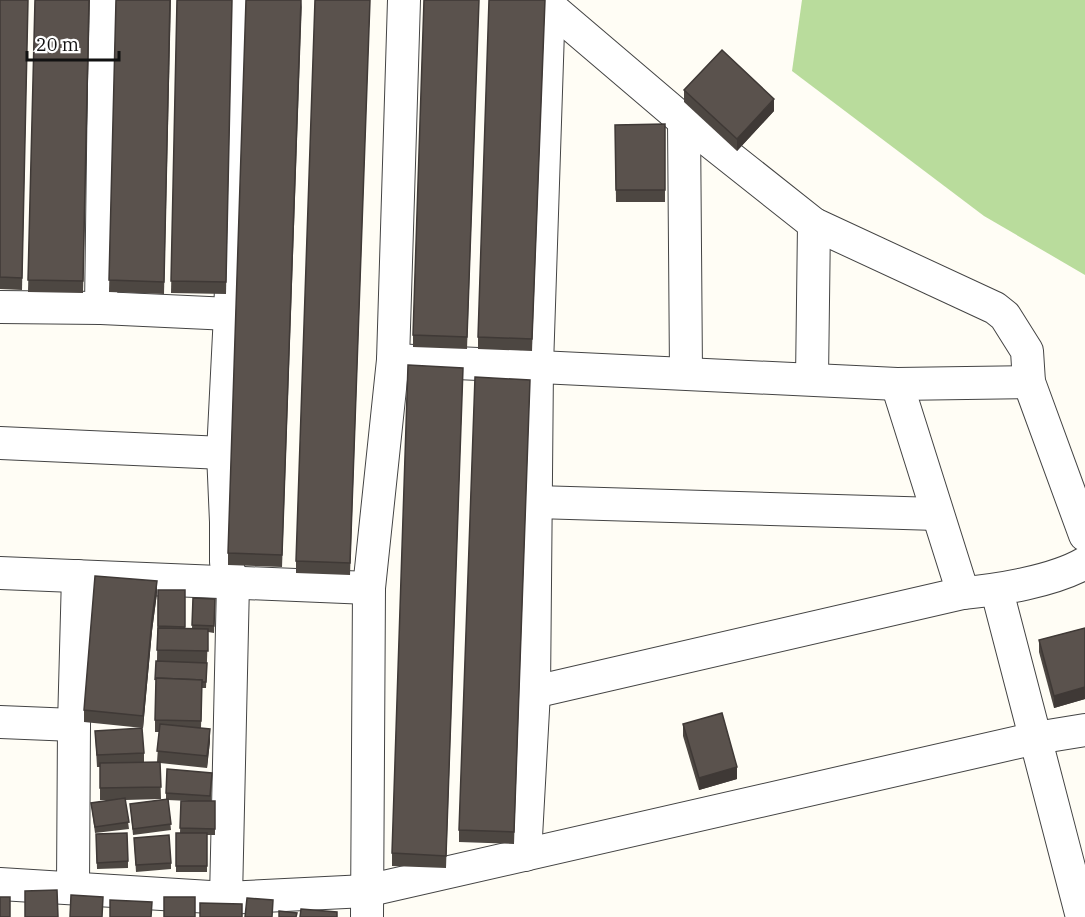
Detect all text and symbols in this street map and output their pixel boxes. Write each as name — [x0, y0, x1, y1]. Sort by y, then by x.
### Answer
scale bar — [27, 24, 118, 62]
text: 20 m — [36, 33, 79, 56]

